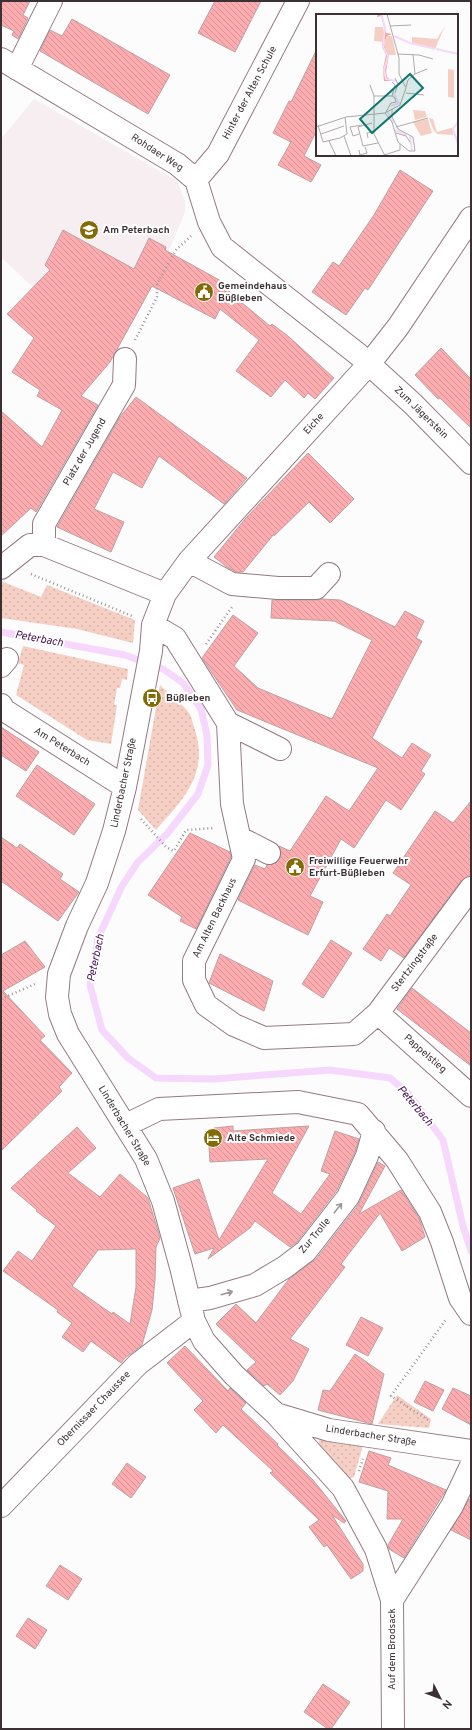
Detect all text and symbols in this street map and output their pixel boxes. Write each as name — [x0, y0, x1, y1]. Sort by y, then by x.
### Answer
inset map — [316, 14, 458, 156]
street label: Hinter der Alten Schule — [220, 44, 280, 142]
street label: Rohdaer Weg — [128, 131, 186, 175]
school or university icon: Am Peterbach — [78, 219, 100, 241]
place label: Am Peterbach — [103, 224, 170, 237]
place label: Gemeindehaus Büßleben — [218, 280, 287, 305]
public building icon: Gemeindehaus Büßleben — [193, 281, 215, 303]
street label: Zum Jägerstein — [391, 384, 451, 442]
street label: Eiche — [301, 411, 327, 437]
street label: Platz der Jugend — [60, 416, 110, 488]
water label: Peterbach — [14, 628, 64, 650]
bus stop icon: Büßleben — [141, 687, 163, 709]
place label: Büßleben — [166, 692, 211, 705]
street label: Am Peterbach — [31, 725, 93, 769]
street label: Linderbacher Straße — [108, 737, 140, 829]
place label: Freiwillige Feuerwehr Erfurt-Büßleben — [309, 855, 409, 880]
public building icon: Freiwillige Feuerwehr Erfurt-Büßleben — [284, 856, 306, 878]
street label: Am Alten Backhaus — [190, 876, 240, 960]
street label: Stertzingstraße — [389, 931, 441, 995]
water label: Peterbach — [84, 933, 108, 983]
street label: Pappelstieg — [401, 1032, 449, 1076]
street label: Linderbacher Straße — [95, 1083, 153, 1169]
water label: Peterbach — [394, 1083, 436, 1129]
hotel icon: Alte Schmiede — [202, 1127, 224, 1149]
place label: Alte Schmiede — [227, 1132, 295, 1145]
one-way arrow — [334, 1203, 343, 1214]
street label: Zur Trolle — [296, 1215, 334, 1257]
one-way arrow — [220, 1289, 233, 1296]
street label: Obernissaer Chaussee — [55, 1368, 133, 1450]
street label: Linderbacher Straße — [325, 1422, 417, 1450]
street label: Auf dem Brodsack — [386, 1608, 399, 1690]
north arrow — [420, 1678, 460, 1718]
text: N — [439, 1696, 455, 1712]

